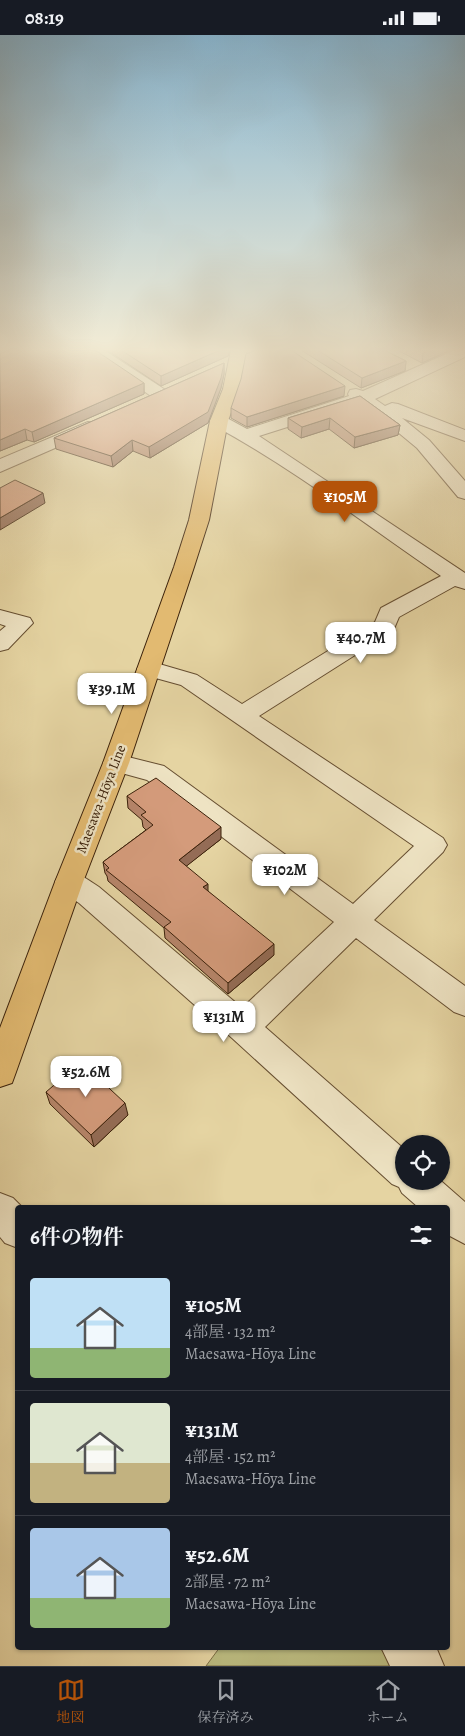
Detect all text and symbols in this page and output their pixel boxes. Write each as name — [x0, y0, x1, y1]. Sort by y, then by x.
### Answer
text: 08:19 — [25, 5, 64, 31]
pin: ¥105M — [310, 481, 380, 523]
text: ¥105M — [323, 486, 367, 508]
pin: ¥40.7M — [320, 621, 402, 664]
text: ¥40.7M — [336, 627, 386, 649]
pin: ¥39.1M — [71, 673, 153, 715]
text: ¥39.1M — [88, 678, 136, 700]
street label: Maesawa-Hōya Line — [72, 742, 130, 856]
pin: ¥102M — [250, 853, 320, 896]
text: ¥102M — [263, 859, 307, 881]
pin: ¥131M — [189, 1001, 259, 1043]
text: ¥131M — [204, 1006, 244, 1028]
pin: ¥52.6M — [45, 1055, 127, 1098]
text: ¥52.6M — [61, 1061, 111, 1083]
map controls — [395, 1135, 450, 1190]
button: locate — [395, 1135, 450, 1190]
icon: filters — [407, 1221, 435, 1249]
text: 6件の物件 — [30, 1223, 124, 1251]
text: ¥105M — [185, 1291, 242, 1319]
icon: home — [70, 1298, 130, 1358]
text: 4部屋 · 132 m² — [185, 1321, 275, 1343]
text: Maesawa-Hōya Line — [185, 1343, 316, 1365]
text: ¥131M — [185, 1416, 239, 1444]
icon: home — [70, 1423, 130, 1483]
text: 4部屋 · 152 m² — [185, 1446, 275, 1468]
text: Maesawa-Hōya Line — [185, 1468, 316, 1490]
text: ¥52.6M — [185, 1541, 249, 1569]
icon: home — [70, 1548, 130, 1608]
text: 2部屋 · 72 m² — [185, 1571, 270, 1593]
text: Maesawa-Hōya Line — [185, 1593, 316, 1615]
tab: 地図 — [57, 1676, 85, 1727]
tab: 保存済み — [198, 1676, 254, 1727]
tab: ホーム — [367, 1676, 409, 1727]

